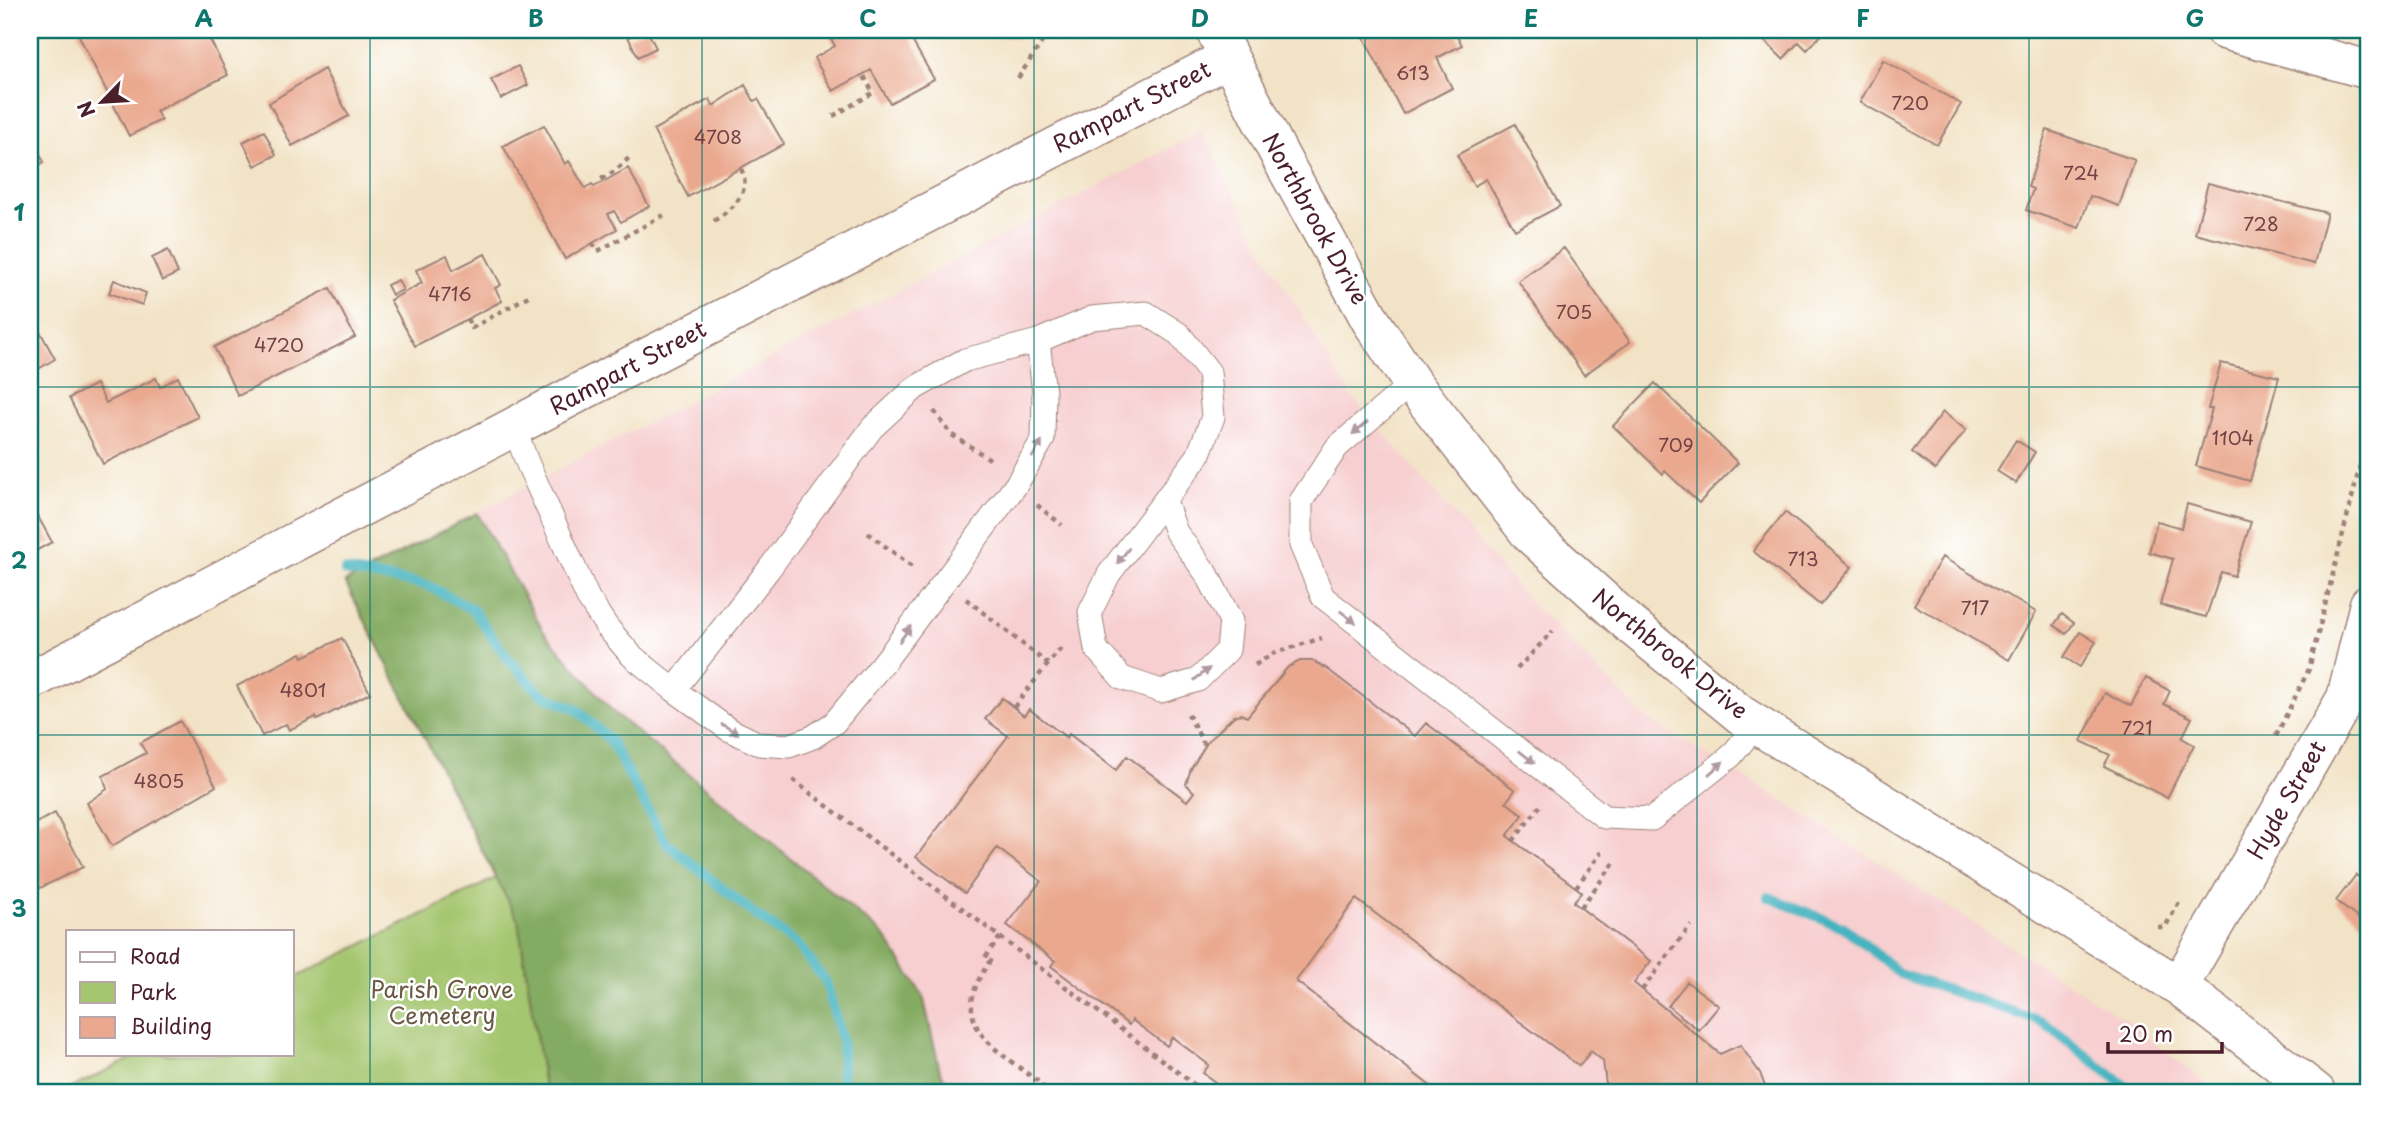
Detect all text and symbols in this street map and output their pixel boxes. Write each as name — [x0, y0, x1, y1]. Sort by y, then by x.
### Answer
text: A — [195, 0, 213, 35]
text: B — [528, 0, 544, 35]
text: C — [859, 0, 877, 35]
text: D — [1191, 0, 1209, 35]
text: E — [1524, 0, 1538, 35]
text: F — [1856, 0, 1870, 35]
text: G — [2186, 0, 2204, 35]
street label: Rampart Street — [1046, 51, 1217, 161]
house number: 613 — [1396, 58, 1430, 86]
north arrow — [66, 66, 136, 136]
house number: 720 — [1891, 88, 1929, 116]
text: N — [70, 97, 102, 122]
house number: 4708 — [694, 122, 742, 150]
street label: Northbrook Drive — [1255, 126, 1378, 311]
house number: 724 — [2063, 158, 2099, 186]
text: 1 — [14, 194, 25, 229]
house number: 728 — [2243, 209, 2279, 237]
house number: 4716 — [428, 279, 472, 307]
house number: 705 — [1556, 297, 1592, 325]
street label: Rampart Street — [542, 310, 712, 423]
house number: 4720 — [254, 330, 304, 358]
one-way arrow — [1352, 420, 1370, 435]
house number: 1104 — [2212, 423, 2254, 451]
house number: 709 — [1658, 430, 1694, 458]
one-way arrow — [1031, 440, 1043, 459]
text: 2 — [11, 542, 27, 577]
house number: 713 — [1788, 544, 1818, 572]
one-way arrow — [1116, 547, 1131, 565]
street label: Northbrook Drive — [1585, 579, 1756, 727]
house number: 717 — [1961, 593, 1990, 621]
one-way arrow — [1339, 609, 1357, 623]
one-way arrow — [897, 625, 911, 643]
one-way arrow — [1192, 667, 1211, 681]
house number: 4801 — [280, 675, 326, 703]
house number: 721 — [2121, 713, 2153, 741]
one-way arrow — [720, 723, 740, 735]
street label: Hyde Street — [2237, 733, 2334, 865]
one-way arrow — [1518, 749, 1536, 764]
one-way arrow — [1707, 760, 1725, 776]
house number: 4805 — [134, 766, 184, 794]
text: 3 — [11, 890, 27, 925]
legend — [66, 930, 294, 1056]
text: Road — [130, 939, 181, 971]
park label: Parish Grove Cemetery — [371, 971, 513, 1032]
text: Park — [130, 975, 177, 1007]
text: Building — [130, 1009, 212, 1041]
scale bar — [2108, 1010, 2222, 1054]
text: 20 m — [2119, 1017, 2173, 1049]

